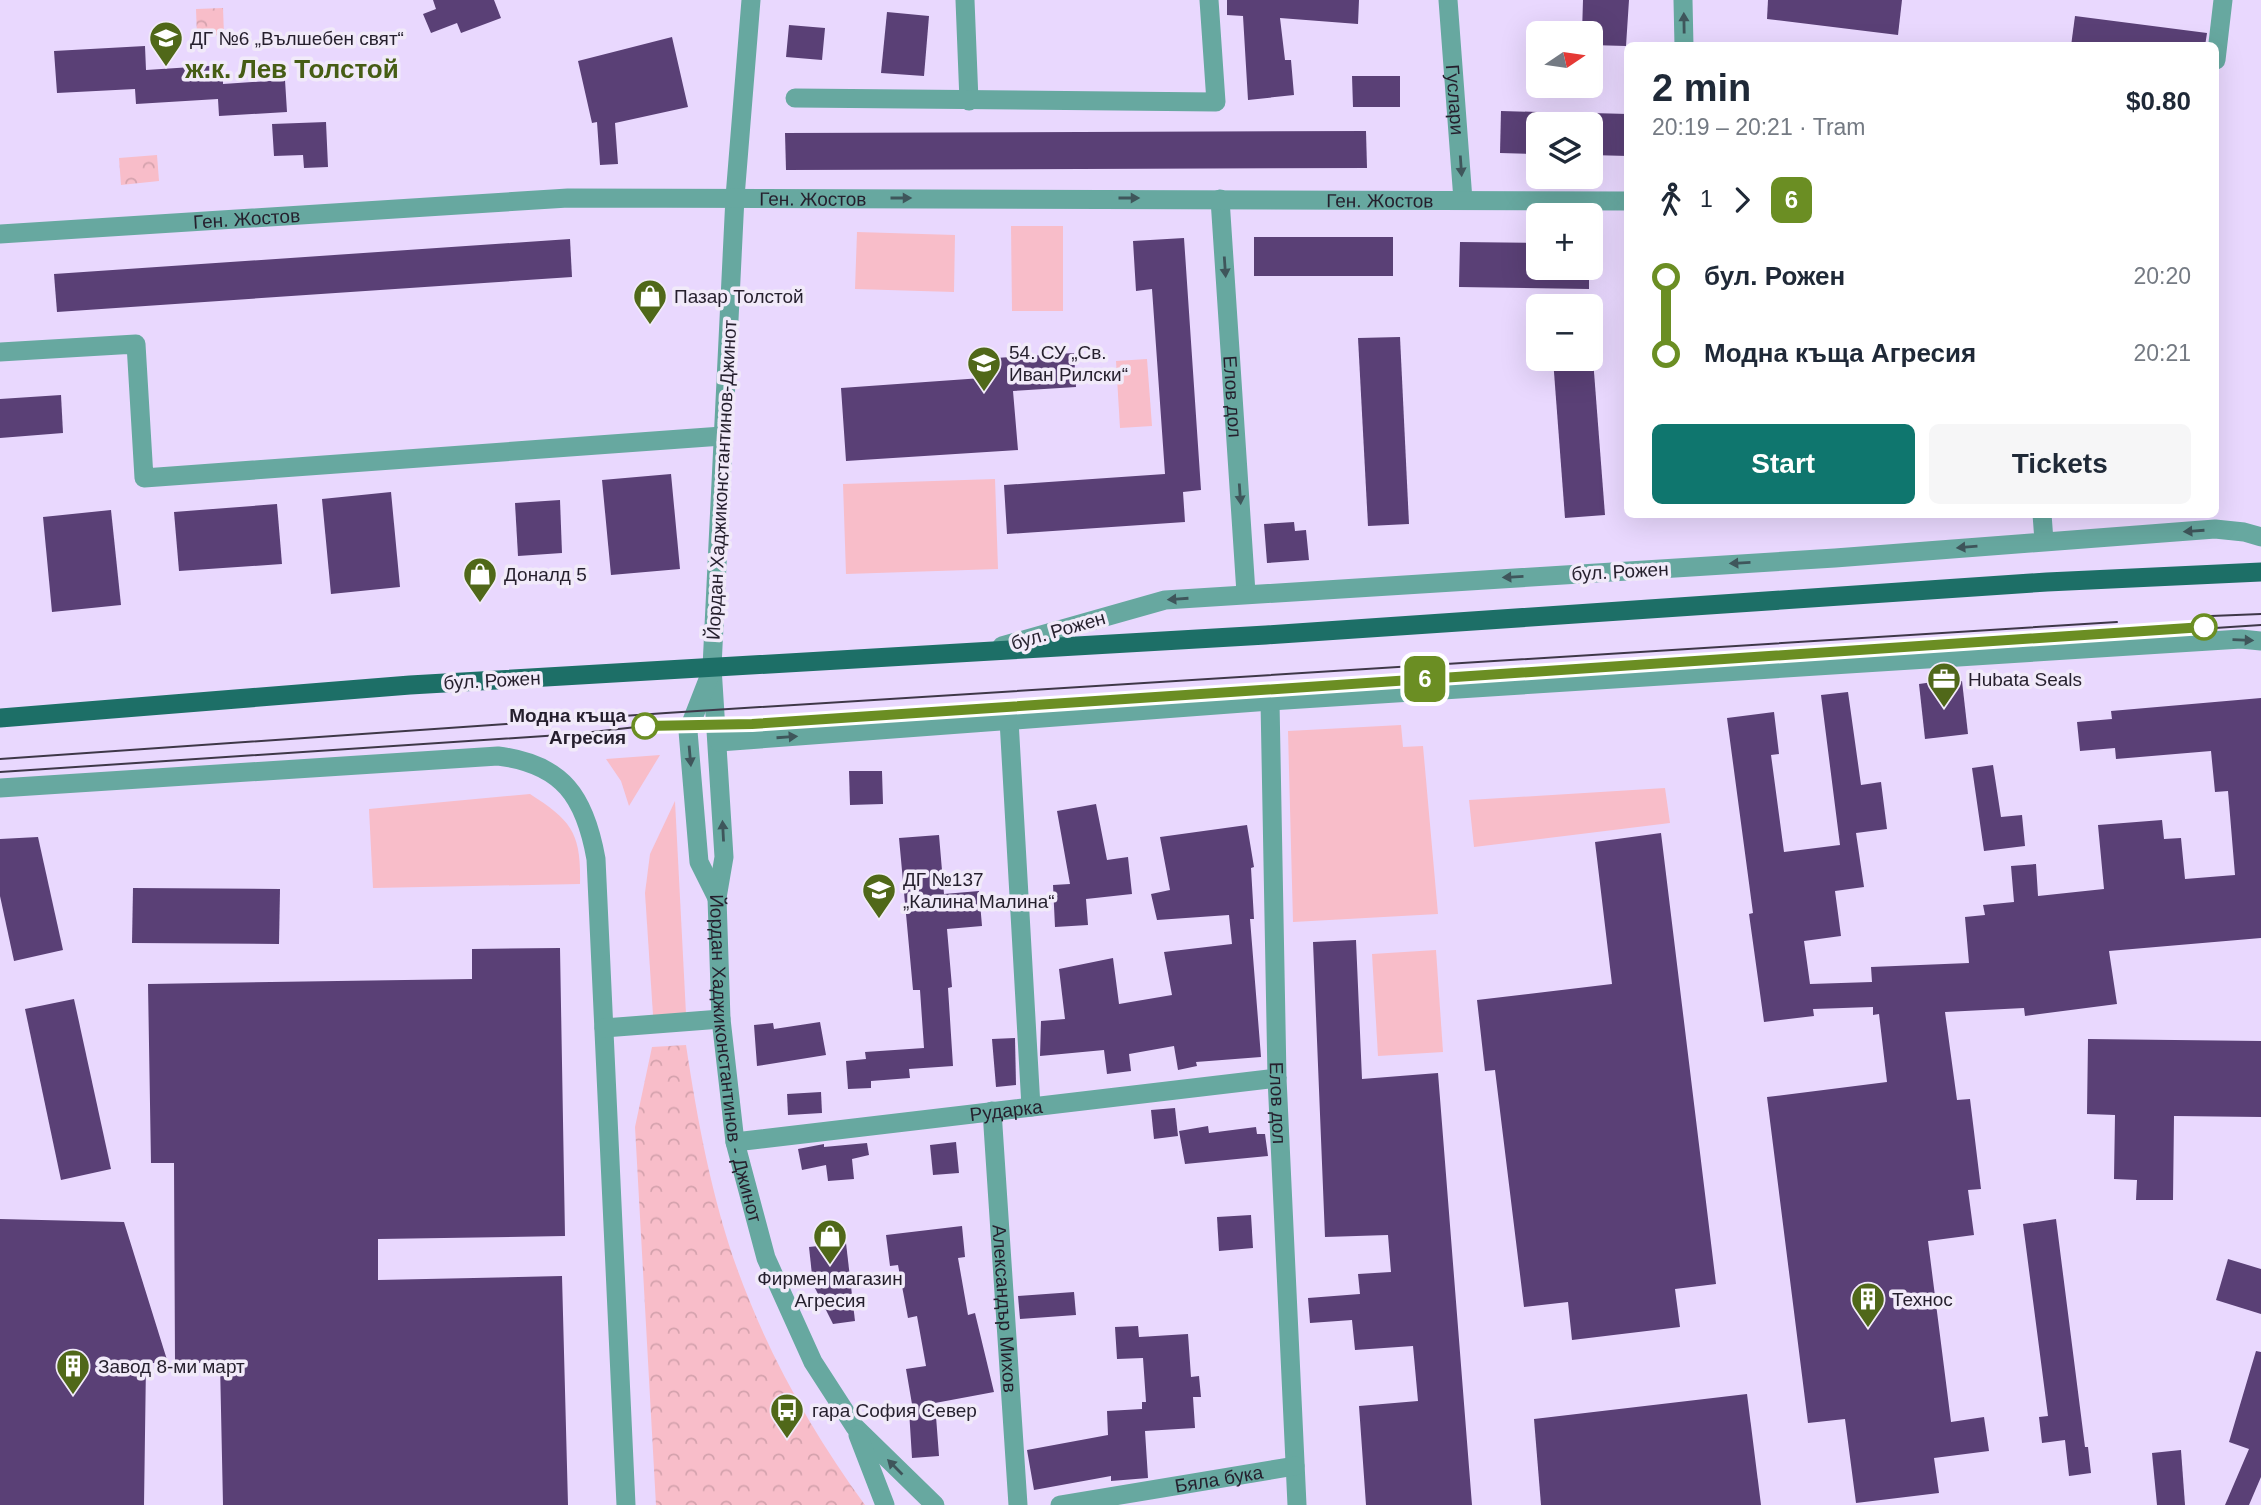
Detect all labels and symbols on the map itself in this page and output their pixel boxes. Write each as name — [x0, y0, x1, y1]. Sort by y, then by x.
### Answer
one-way arrow — [1678, 12, 1689, 34]
school or university icon: ДГ №6 „Вълшебен свят“ — [147, 19, 185, 68]
north arrow — [1526, 21, 1603, 98]
place label: ДГ №6 „Вълшебен свят“ — [190, 28, 404, 49]
district label: ж.к. Лев Толстой — [184, 54, 399, 84]
street label: Гуслари — [1442, 64, 1468, 136]
one-way arrow — [1455, 155, 1466, 177]
street label: Ген. Жостов — [759, 189, 867, 210]
street label: Ген. Жостов — [1326, 190, 1434, 211]
one-way arrow — [890, 192, 912, 203]
one-way arrow — [1118, 193, 1140, 204]
street label: Ген. Жостов — [192, 205, 301, 233]
one-way arrow — [1219, 256, 1230, 278]
shop icon: Пазар Толстой — [631, 277, 669, 326]
place label: Пазар Толстой — [674, 286, 804, 307]
street label: Йордан Хаджиконстантинов-Джинот — [703, 319, 740, 641]
place label: 54. СУ „Св. Иван Рилски“ — [1009, 342, 1128, 385]
school or university icon: 54. СУ „Св. Иван Рилски“ — [965, 344, 1003, 393]
street label: Елов дол — [1219, 355, 1246, 438]
one-way arrow — [1235, 483, 1246, 505]
one-way arrow — [2183, 526, 2205, 537]
one-way arrow — [1956, 542, 1978, 553]
shop icon: Доналд 5 — [461, 555, 499, 604]
street label: бул. Рожен — [1571, 558, 1669, 585]
one-way arrow — [1729, 558, 1751, 569]
place label: Доналд 5 — [504, 564, 587, 585]
one-way arrow — [1502, 572, 1524, 583]
one-way arrow — [1167, 594, 1189, 605]
street label: бул. Рожен — [1009, 607, 1108, 654]
unlabelled marker — [2191, 614, 2217, 640]
one-way arrow — [2232, 634, 2254, 645]
line badge: 6 — [1402, 656, 1448, 702]
office icon: Hubata Seals — [1925, 660, 1963, 709]
street label: бул. Рожен — [443, 667, 541, 694]
place label: Hubata Seals — [1968, 669, 2082, 690]
place label: Модна къща Агресия — [509, 705, 626, 748]
marker: Модна къща Агресия — [632, 713, 658, 739]
one-way arrow — [777, 731, 799, 742]
one-way arrow — [685, 745, 696, 767]
one-way arrow — [717, 819, 728, 841]
place label: ДГ №137 „Калина Малина“ — [903, 869, 1055, 912]
school or university icon: ДГ №137 „Калина Малина“ — [860, 871, 898, 920]
street label: Йордан Хаджиконстантинов - Джинот — [706, 894, 766, 1225]
street label: Елов дол — [1266, 1062, 1290, 1145]
street label: Рударка — [969, 1096, 1044, 1125]
shop icon: Фирмен магазин Агресия — [811, 1217, 849, 1266]
street label: Александър Михов — [989, 1224, 1021, 1393]
place label: Фирмен магазин Агресия — [757, 1268, 903, 1311]
building icon: Технос — [1849, 1280, 1887, 1329]
place label: Технос — [1892, 1289, 1953, 1310]
building icon: Завод 8-ми март — [54, 1347, 92, 1396]
place label: Завод 8-ми март — [98, 1356, 245, 1377]
bus stop icon: гара София Север — [768, 1391, 806, 1440]
place label: гара София Север — [812, 1400, 977, 1421]
one-way arrow — [887, 1459, 904, 1475]
street label: Бяла бука — [1173, 1461, 1265, 1497]

